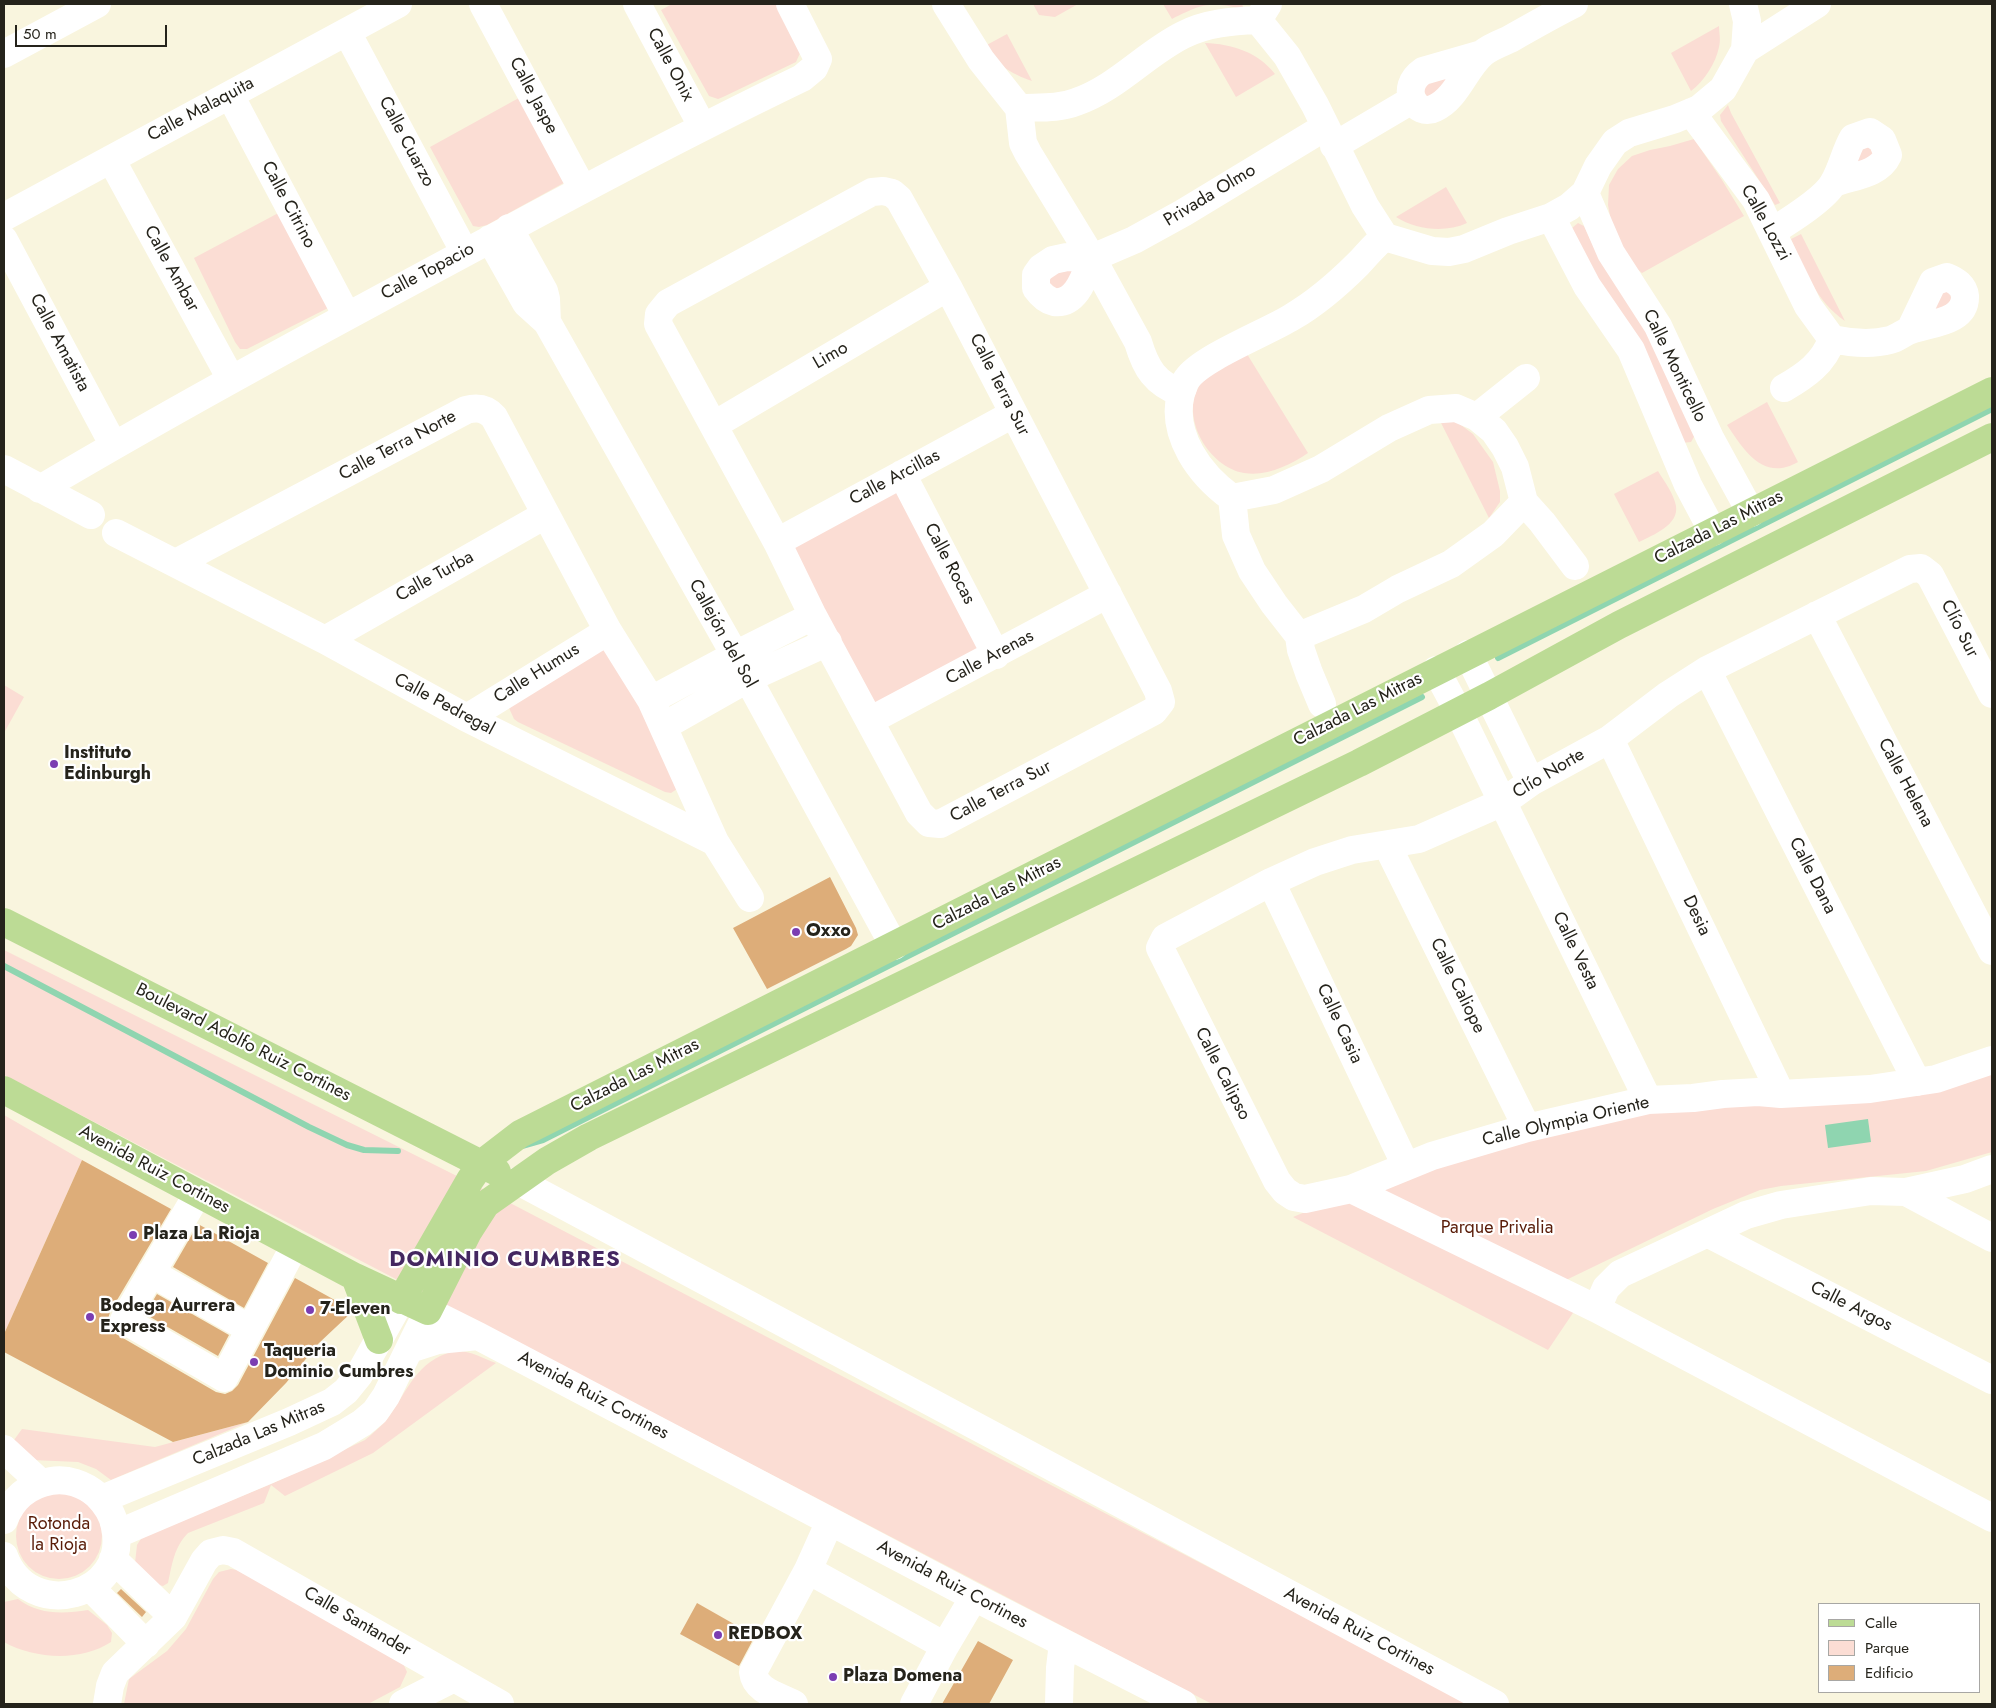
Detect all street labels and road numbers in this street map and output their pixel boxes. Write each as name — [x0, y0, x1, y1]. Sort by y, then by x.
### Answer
street label: Calle Onix — [642, 25, 698, 105]
street label: Calle Jaspe — [504, 54, 562, 138]
street label: Calle Malaquita — [144, 73, 258, 147]
street label: Calle Cuarzo — [373, 93, 439, 191]
street label: Calle Citrino — [256, 158, 320, 252]
street label: Privada Olmo — [1160, 160, 1260, 232]
street label: Calle Lozzi — [1735, 181, 1795, 265]
street label: Calle Ambar — [139, 222, 203, 316]
street label: Calle Topacio — [378, 238, 478, 306]
street label: Calle Amatista — [24, 290, 94, 396]
street label: Calle Monticello — [1637, 306, 1711, 426]
street label: Calle Terra Sur — [964, 330, 1034, 440]
street label: Limo — [810, 337, 852, 375]
street label: Calle Terra Norte — [336, 406, 460, 486]
street label: Calle Arcillas — [846, 445, 944, 511]
street label: Calzada Las Mitras — [1651, 486, 1787, 570]
street label: Calle Rocas — [919, 520, 979, 608]
street label: Calle Turba — [392, 547, 478, 607]
street label: Callejón del Sol — [683, 576, 761, 692]
street label: Clío Sur — [1935, 597, 1983, 661]
street label: Calle Arenas — [942, 626, 1038, 690]
street label: Calle Humus — [490, 639, 584, 709]
street label: Calzada Las Mitras — [1290, 668, 1426, 752]
street label: Calle Pedregal — [390, 669, 498, 741]
street label: Calle Helena — [1873, 735, 1937, 831]
street label: Clío Norte — [1509, 744, 1589, 804]
street label: Calle Terra Sur — [947, 756, 1055, 828]
street label: Calle Dana — [1784, 834, 1840, 918]
street label: Calzada Las Mitras — [929, 852, 1065, 936]
street label: Desia — [1677, 892, 1715, 940]
street label: Calle Vesta — [1547, 909, 1603, 993]
street label: Calle Caliope — [1425, 935, 1489, 1037]
street label: Boulevard Adolfo Ruiz Cortines — [132, 979, 354, 1107]
street label: Calle Casia — [1311, 981, 1367, 1067]
street label: Calle Calipso — [1189, 1024, 1255, 1124]
street label: Calzada Las Mitras — [567, 1034, 703, 1118]
street label: Calle Olympia Oriente — [1480, 1092, 1652, 1152]
street label: Avenida Ruiz Cortines — [75, 1121, 233, 1219]
street label: Calle Argos — [1806, 1277, 1896, 1337]
street label: Avenida Ruiz Cortines — [514, 1347, 672, 1445]
street label: Calzada Las Mitras — [190, 1396, 328, 1472]
street label: Avenida Ruiz Cortines — [873, 1536, 1031, 1634]
street label: Calle Santander — [300, 1583, 414, 1661]
street label: Avenida Ruiz Cortines — [1280, 1583, 1438, 1681]

